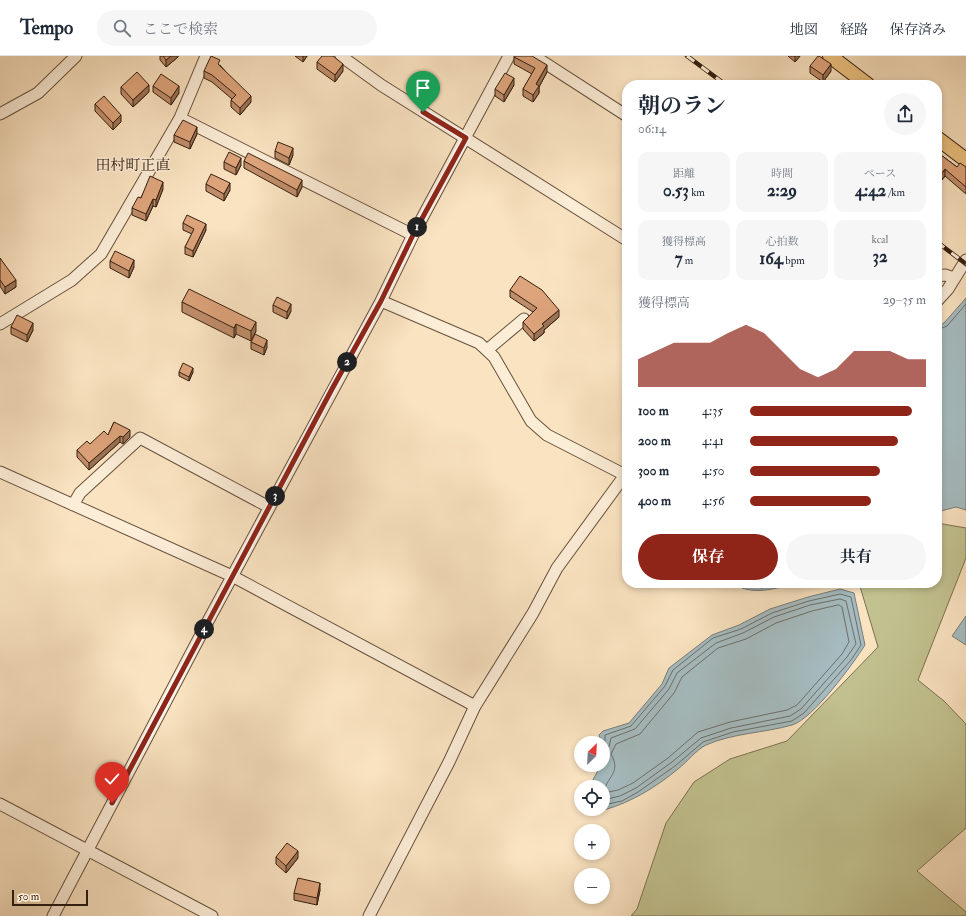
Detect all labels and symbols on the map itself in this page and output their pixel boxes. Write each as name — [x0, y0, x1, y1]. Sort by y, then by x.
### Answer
pin — [406, 71, 440, 112]
district label: 田村町正直 — [95, 156, 171, 175]
pin: 1 — [407, 217, 427, 237]
pin: 2 — [337, 352, 357, 372]
pin: 3 — [265, 486, 285, 506]
pin: 4 — [194, 619, 214, 639]
north arrow — [574, 736, 610, 772]
pin — [95, 762, 129, 803]
scale bar — [12, 888, 88, 907]

